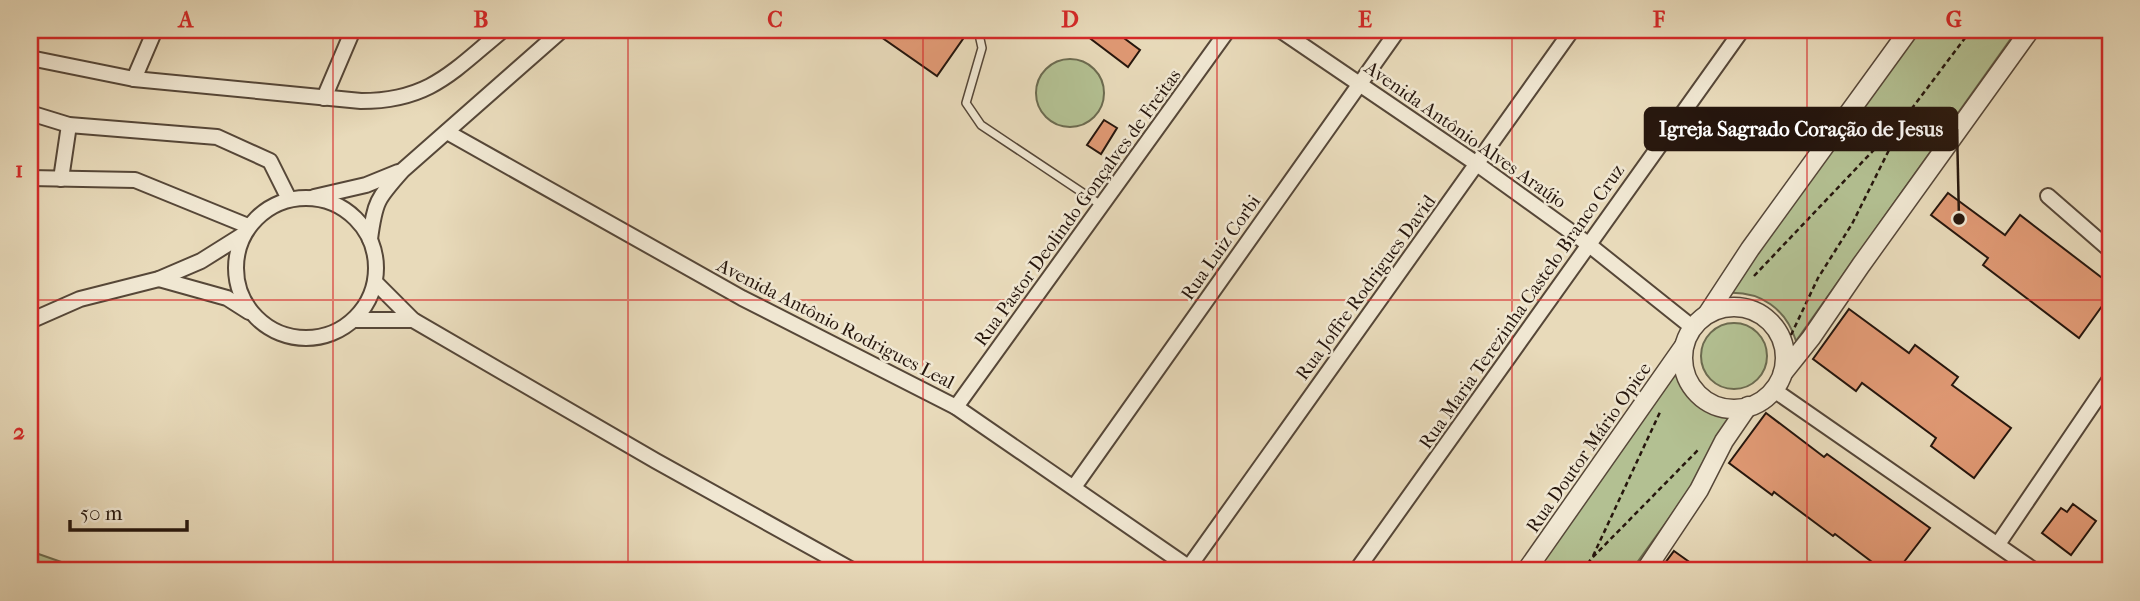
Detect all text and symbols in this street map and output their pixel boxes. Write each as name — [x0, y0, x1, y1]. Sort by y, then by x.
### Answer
text: A — [177, 6, 195, 33]
text: B — [474, 6, 489, 33]
text: C — [767, 6, 783, 33]
text: D — [1061, 6, 1079, 33]
text: E — [1358, 6, 1372, 33]
text: F — [1652, 6, 1666, 33]
text: G — [1946, 6, 1962, 33]
street label: Avenida Antônio Alves Araújo — [1360, 56, 1571, 213]
street label: Rua Pastor Deolindo Gonçalves de Freitas — [970, 65, 1186, 350]
callout: Igreja Sagrado Coração de Jesus — [1645, 108, 1957, 150]
text: Igreja Sagrado Coração de Jesus — [1659, 117, 1943, 142]
text: 1 — [15, 156, 23, 183]
street label: Rua Maria Terezinha Castelo Branco Cruz — [1415, 160, 1629, 453]
street label: Rua Luiz Corbi — [1176, 190, 1265, 304]
street label: Rua Joffre Rodrigues David — [1291, 190, 1441, 384]
street label: Avenida Antônio Rodrigues Leal — [712, 254, 958, 394]
street label: Rua Doutor Mário Opice — [1522, 358, 1656, 537]
text: 2 — [13, 418, 25, 445]
scale bar — [70, 489, 187, 533]
text: 50 m — [80, 501, 123, 525]

